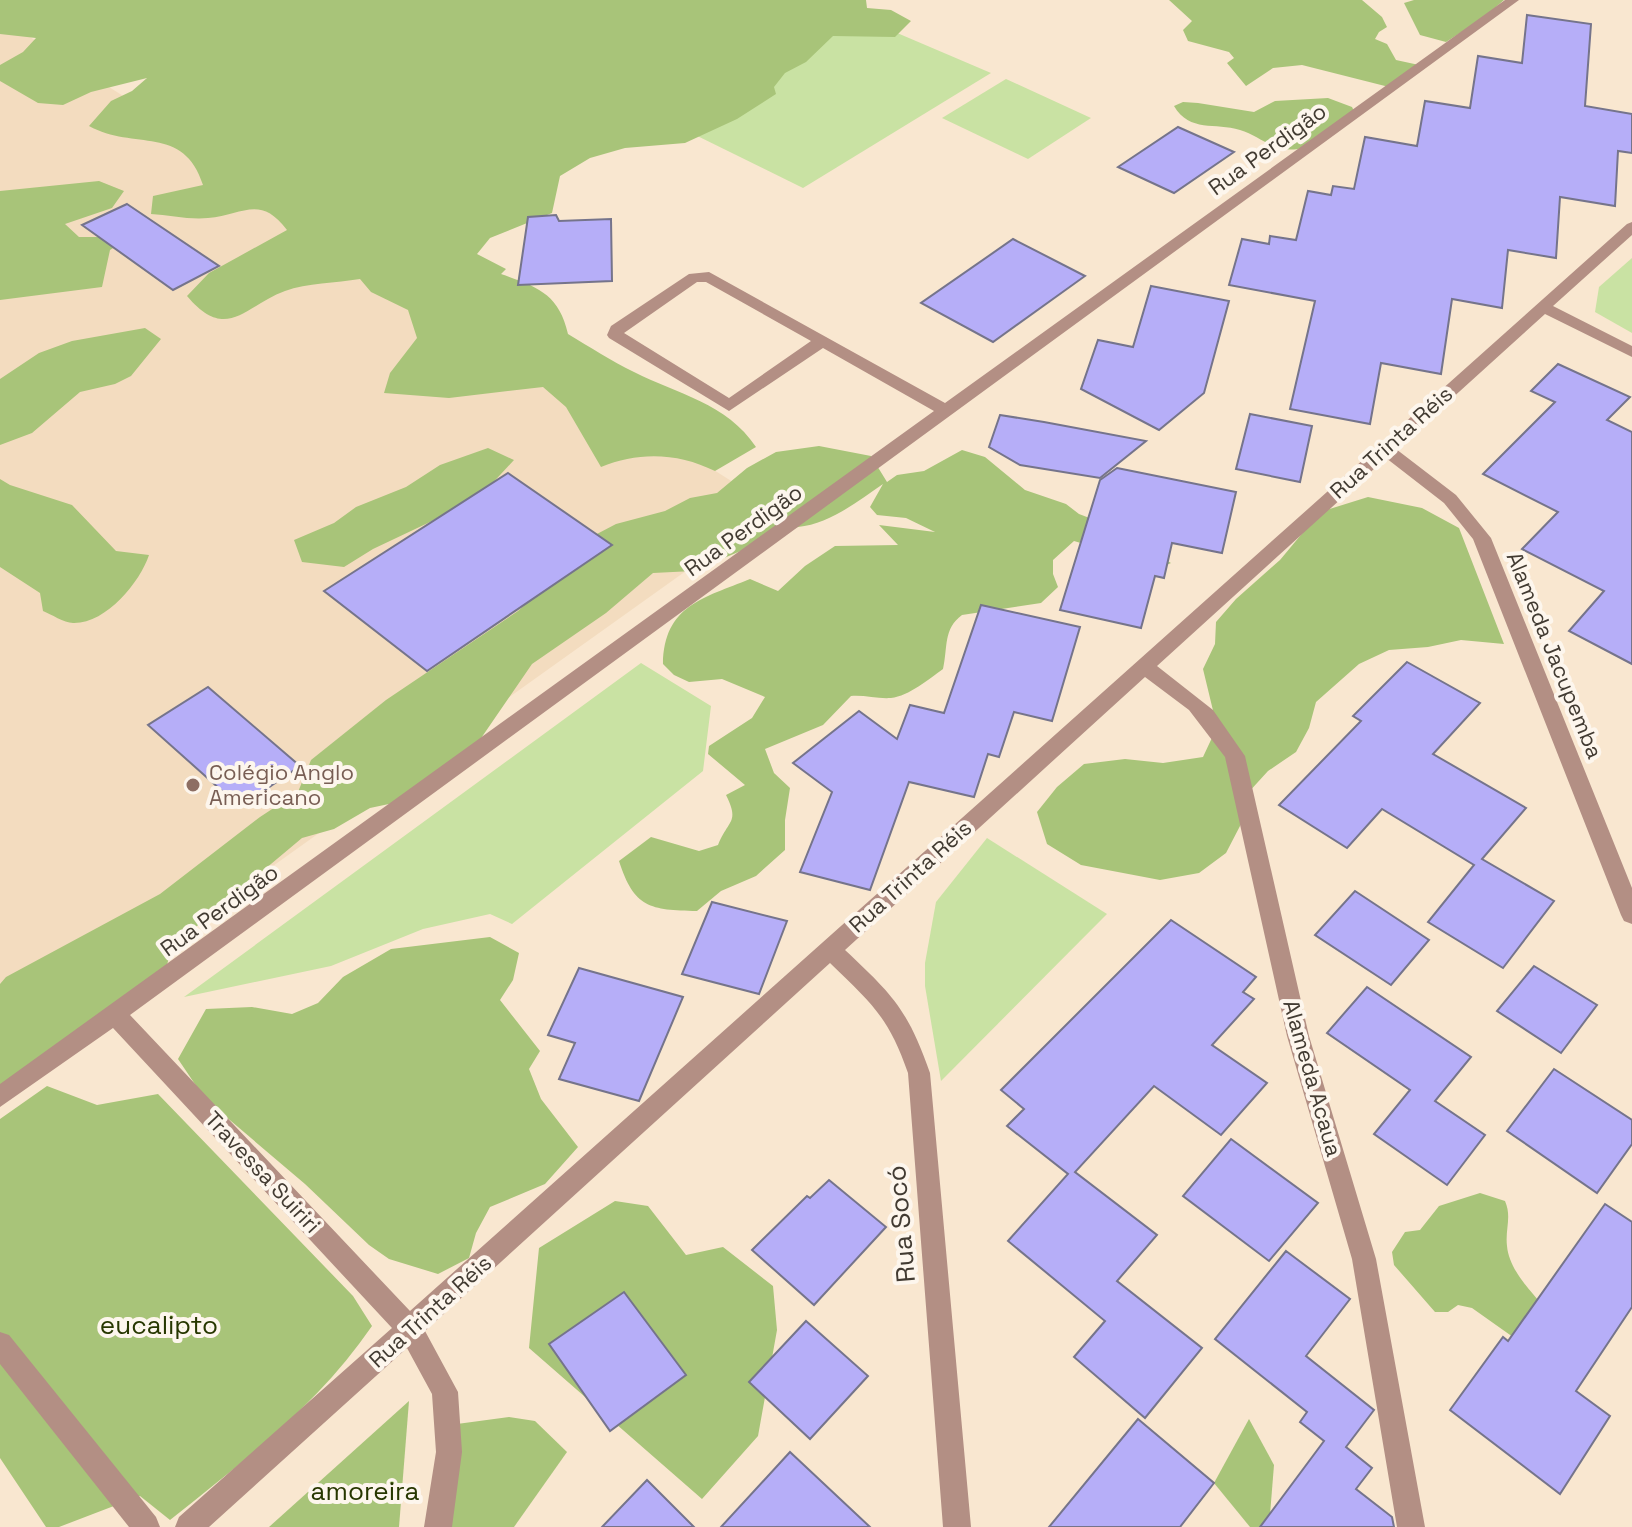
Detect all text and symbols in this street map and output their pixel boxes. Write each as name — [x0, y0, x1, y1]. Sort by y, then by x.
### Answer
street label: Rua Perdigão — [1203, 97, 1331, 201]
street label: Rua Trinta Réis — [1324, 380, 1458, 504]
street label: Rua Perdigão — [679, 478, 807, 582]
street label: Alameda Jacupemba — [1501, 547, 1609, 763]
place label: Colégio Anglo Americano — [209, 758, 354, 811]
marker: Colégio Anglo Americano — [184, 776, 202, 794]
street label: Rua Trinta Réis — [843, 814, 977, 938]
street label: Rua Perdigão — [155, 858, 283, 962]
street label: Alameda Acaua — [1277, 997, 1349, 1160]
street label: Travessa Suiriri — [199, 1105, 327, 1239]
street label: Rua Socó — [879, 1164, 923, 1284]
street label: Rua Trinta Réis — [363, 1249, 497, 1373]
park label: eucalipto — [100, 1308, 218, 1342]
park label: amoreira — [311, 1474, 419, 1508]

